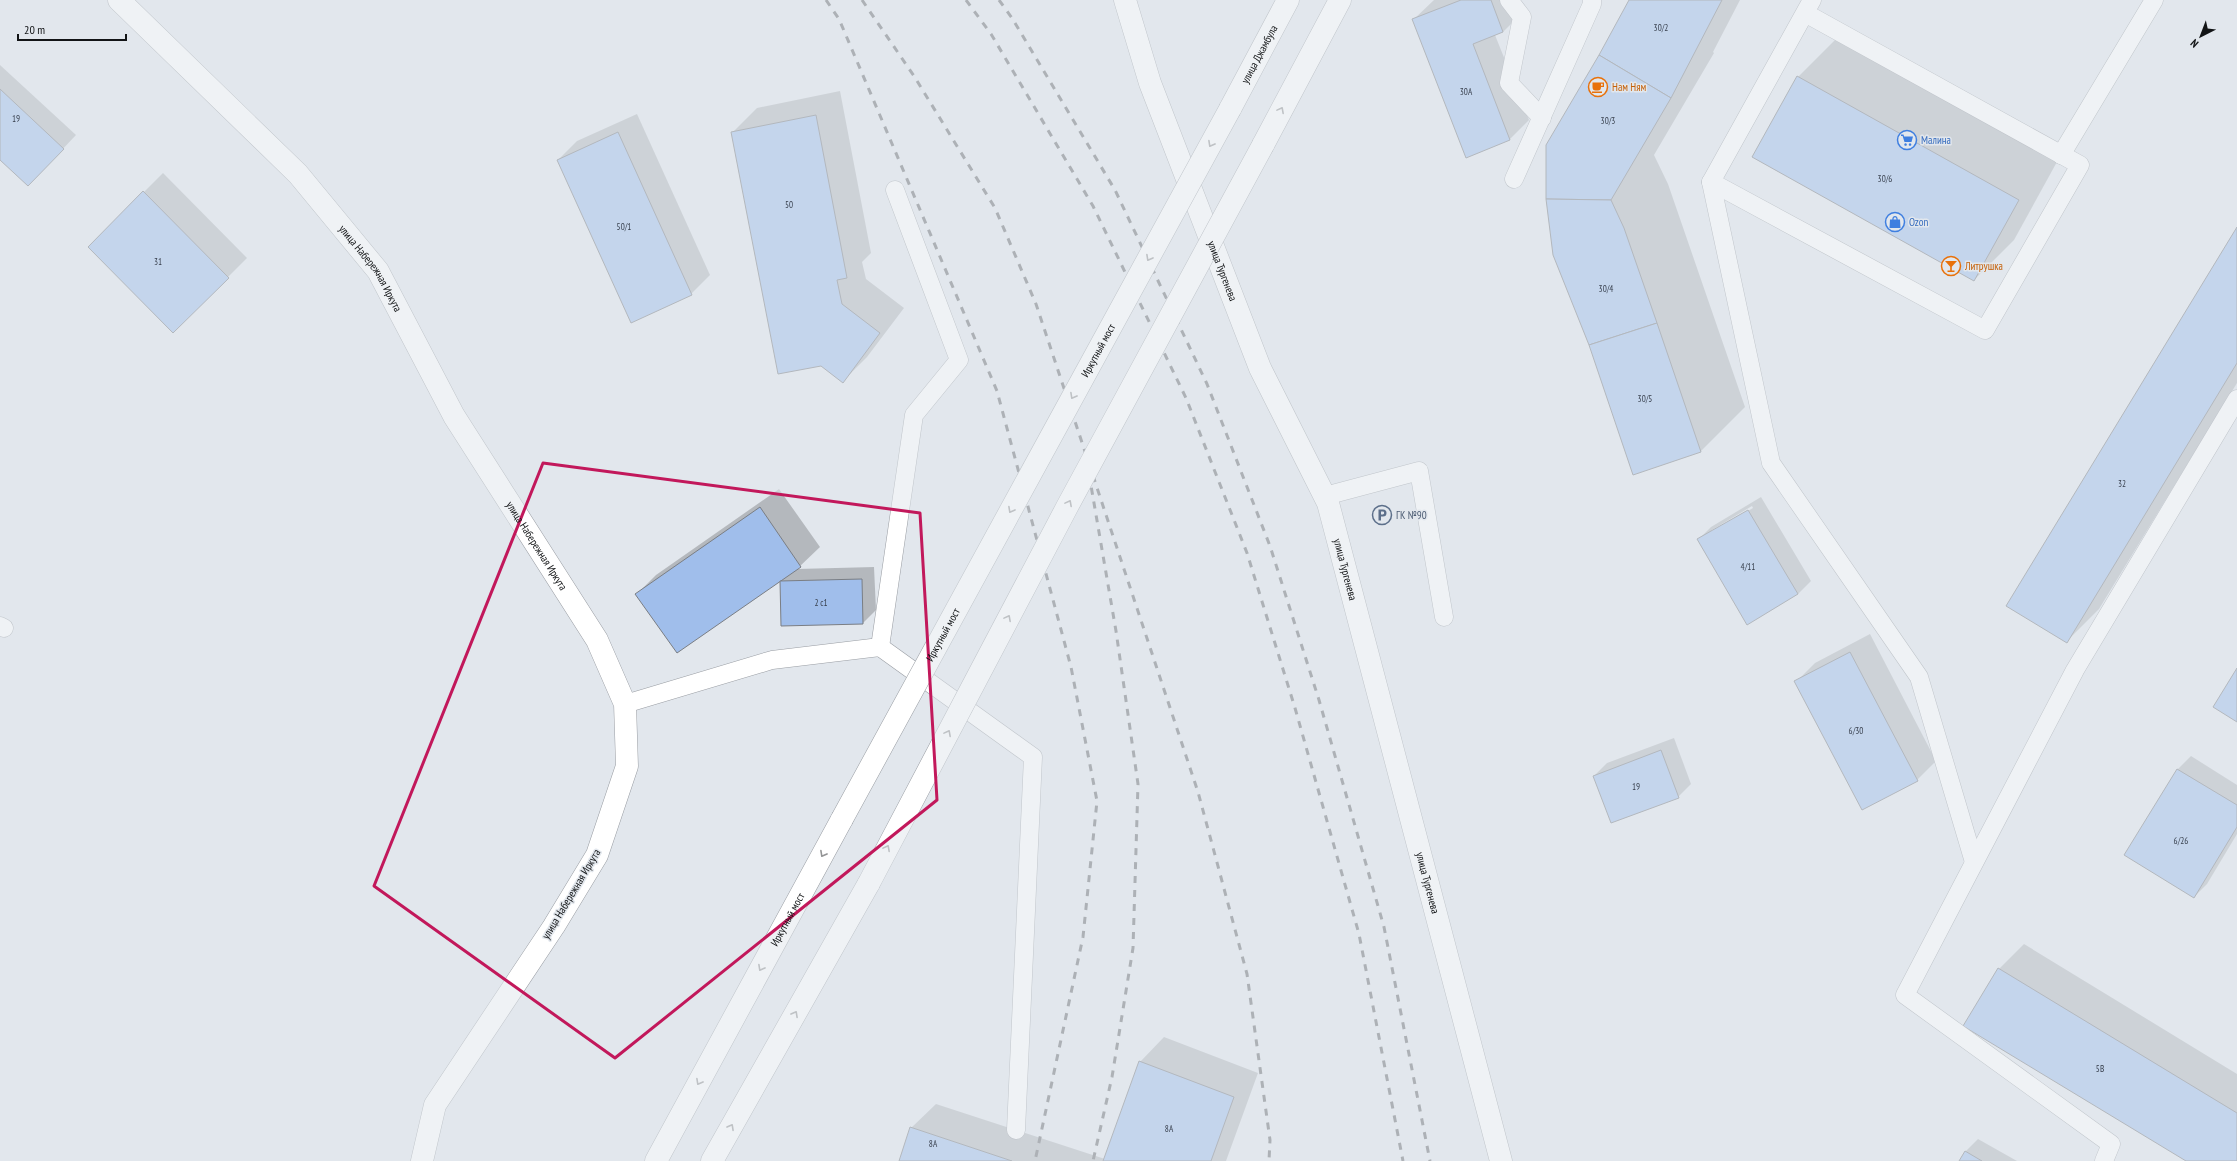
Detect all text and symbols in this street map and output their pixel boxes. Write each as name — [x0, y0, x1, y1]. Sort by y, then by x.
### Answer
scale bar — [18, 16, 126, 42]
north arrow — [2181, 16, 2221, 56]
text: 20 m — [24, 22, 45, 37]
house number: 30/2 — [1654, 22, 1668, 33]
street label: улица Джамбула — [1238, 23, 1280, 86]
text: N — [2187, 36, 2201, 51]
cafe icon: Нам Ням — [1587, 76, 1609, 98]
place label: Нам Ням — [1612, 80, 1647, 94]
house number: 30А — [1460, 86, 1473, 97]
one-way arrow — [1277, 107, 1284, 115]
house number: 19 — [12, 113, 20, 124]
house number: 30/3 — [1601, 115, 1615, 126]
supermarket icon: Малина — [1896, 129, 1918, 151]
place label: Малина — [1921, 133, 1951, 147]
one-way arrow — [1209, 139, 1216, 147]
house number: 30/6 — [1878, 173, 1892, 184]
house number: 50 — [785, 199, 793, 210]
shop icon: Ozon — [1884, 211, 1906, 233]
place label: Ozon — [1909, 215, 1928, 229]
house number: 50/1 — [617, 221, 631, 232]
street label: улица Набережная Иркута — [336, 222, 405, 314]
street label: улица Тургенева — [1205, 239, 1240, 303]
one-way arrow — [1146, 253, 1154, 261]
bar icon: Литрушка — [1940, 255, 1962, 277]
house number: 31 — [154, 256, 162, 267]
place label: Литрушка — [1964, 259, 2003, 273]
house number: 30/4 — [1599, 283, 1613, 294]
street label: Иркутный мост — [1078, 321, 1118, 379]
one-way arrow — [1070, 392, 1078, 399]
house number: 30/5 — [1638, 393, 1652, 404]
house number: 32 — [2118, 478, 2126, 489]
street label: улица Набережная Иркута — [503, 499, 570, 593]
one-way arrow — [1064, 500, 1071, 507]
parking icon: ГК №90 — [1371, 504, 1393, 526]
one-way arrow — [1008, 506, 1015, 513]
place label: ГК №90 — [1396, 508, 1427, 522]
street label: улица Тургенева — [1331, 537, 1360, 602]
house number: 4/11 — [1741, 561, 1755, 572]
house number: 2 с1 — [814, 597, 828, 608]
street label: Иркутный мост — [923, 605, 963, 664]
one-way arrow — [1003, 615, 1011, 622]
house number: 6/30 — [1849, 725, 1863, 736]
one-way arrow — [943, 730, 950, 737]
house number: 19 — [1632, 781, 1640, 792]
house number: 6/26 — [2174, 835, 2188, 846]
one-way arrow — [882, 845, 890, 852]
street label: улица Набережная Иркута — [539, 846, 603, 942]
one-way arrow — [821, 849, 828, 857]
street label: улица Тургенева — [1413, 850, 1443, 915]
street label: Иркутный мост — [767, 890, 808, 948]
one-way arrow — [758, 964, 766, 971]
one-way arrow — [790, 1011, 797, 1018]
house number: 5В — [2096, 1063, 2104, 1074]
one-way arrow — [696, 1078, 704, 1085]
house number: 8А — [1165, 1123, 1174, 1134]
one-way arrow — [726, 1124, 733, 1131]
house number: 8А — [929, 1138, 938, 1149]

